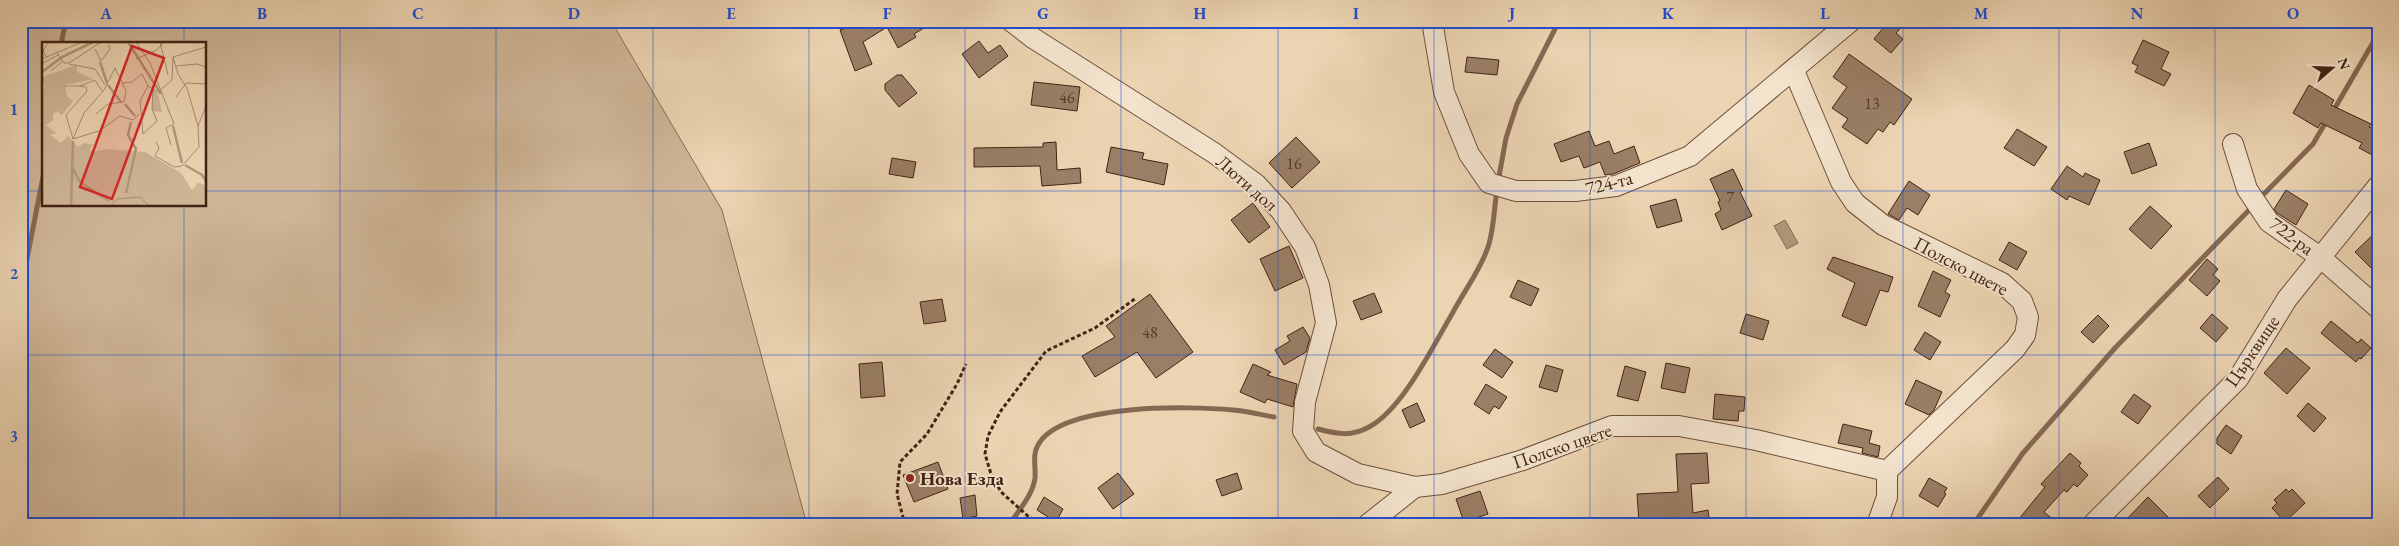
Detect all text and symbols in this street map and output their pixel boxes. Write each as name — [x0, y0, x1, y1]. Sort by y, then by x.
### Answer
text: A — [99, 3, 112, 24]
text: B — [257, 3, 267, 24]
text: C — [412, 3, 424, 24]
text: D — [568, 3, 580, 24]
text: E — [726, 3, 736, 24]
text: F — [883, 3, 892, 24]
text: G — [1037, 3, 1049, 24]
text: H — [1194, 3, 1207, 24]
text: I — [1353, 3, 1359, 24]
text: J — [1507, 3, 1515, 24]
text: K — [1662, 3, 1675, 24]
text: L — [1820, 3, 1830, 24]
text: M — [1974, 3, 1989, 24]
text: N — [2131, 3, 2144, 24]
text: O — [2287, 3, 2299, 24]
inset map — [42, 42, 206, 206]
north arrow — [2306, 42, 2356, 92]
text: N — [2334, 55, 2355, 73]
house number: 46 — [1059, 87, 1075, 108]
house number: 13 — [1864, 93, 1880, 114]
text: 1 — [10, 99, 18, 120]
street label: Люти дол — [1211, 149, 1283, 217]
house number: 16 — [1286, 153, 1302, 174]
street label: 724-та — [1583, 165, 1636, 201]
house number: 7 — [1726, 187, 1734, 208]
street label: 722-ра — [2265, 211, 2320, 261]
street label: Полско цвете — [1909, 231, 2013, 301]
text: 2 — [10, 263, 19, 284]
street label: Църквище — [2219, 310, 2285, 392]
house number: 48 — [1142, 322, 1158, 343]
street label: Полско цвете — [1509, 417, 1615, 475]
text: 3 — [10, 426, 18, 447]
place label: Нова Езда — [920, 466, 1005, 491]
marker: Нова Езда — [904, 472, 916, 484]

